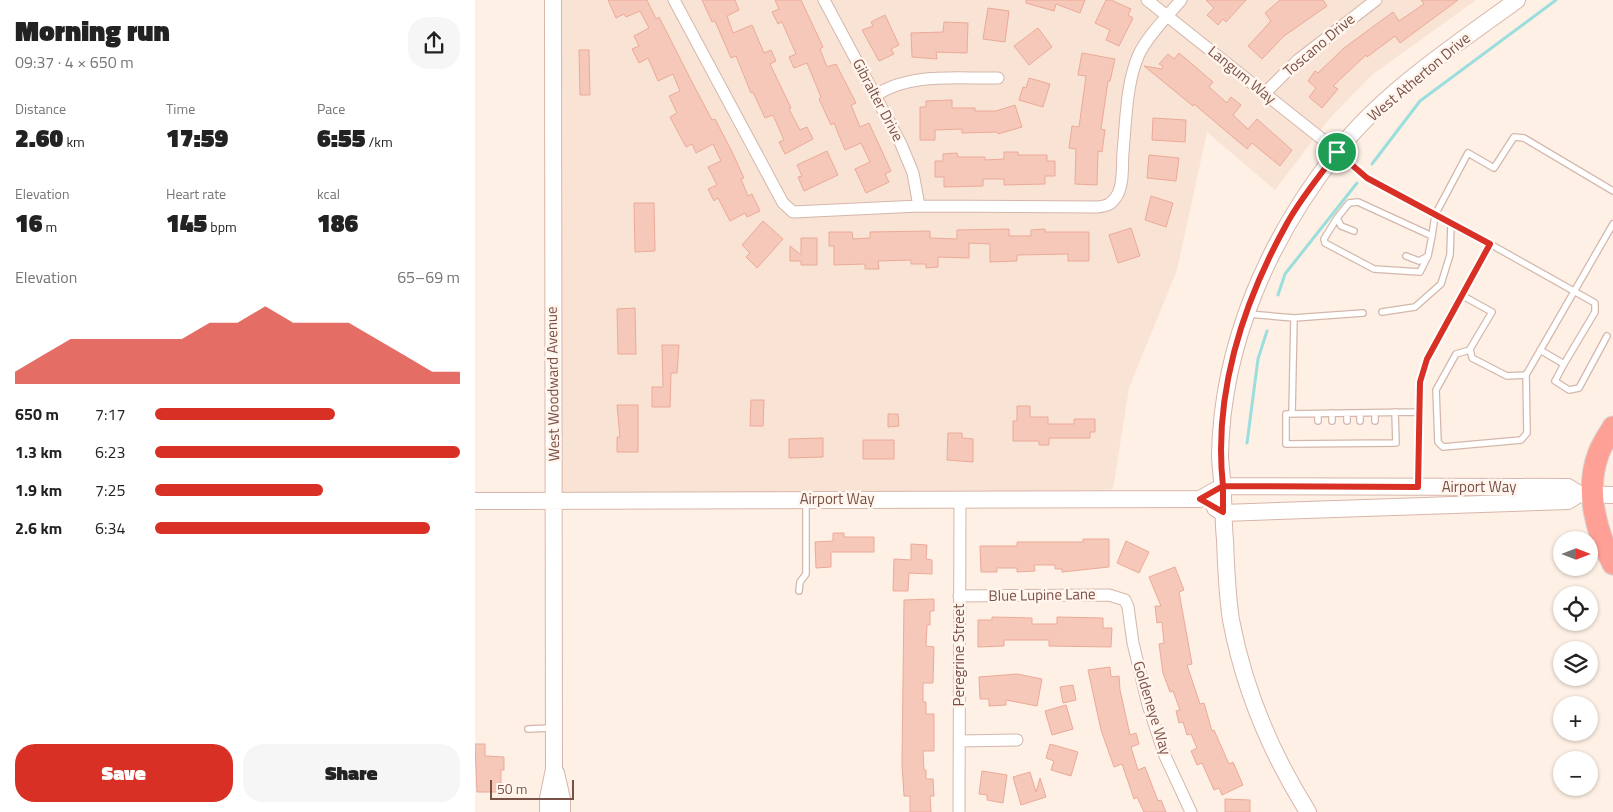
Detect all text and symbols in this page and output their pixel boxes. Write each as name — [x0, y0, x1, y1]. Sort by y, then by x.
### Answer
street label: Toscano Drive — [1278, 8, 1360, 82]
text: Morning run — [15, 9, 170, 52]
button: share — [408, 17, 460, 69]
street label: West Atherton Drive — [1362, 27, 1475, 127]
street label: Langum Way — [1203, 40, 1281, 109]
text: 09:37 · 4 × 650 m — [15, 50, 134, 74]
street label: Gibralter Drive — [847, 54, 910, 145]
text: Distance — [15, 98, 66, 119]
text: Time — [166, 98, 195, 119]
text: Pace — [317, 98, 345, 119]
text: 2.60 — [15, 119, 63, 157]
text: 17:59 — [166, 119, 228, 157]
text: 6:55 — [317, 119, 365, 157]
text: km — [63, 131, 85, 152]
text: /km — [365, 131, 393, 152]
pin — [1316, 131, 1358, 173]
icon: arrive — [1323, 138, 1351, 166]
text: Elevation — [15, 183, 69, 204]
text: Heart rate — [166, 183, 226, 204]
text: kcal — [317, 183, 340, 204]
text: 16 — [15, 204, 43, 242]
text: 145 — [166, 204, 207, 242]
text: 186 — [317, 204, 358, 242]
text: m — [43, 216, 57, 237]
text: bpm — [207, 216, 237, 237]
text: Elevation — [15, 265, 77, 289]
text: 65–69 m — [397, 265, 460, 289]
street label: West Woodward Avenue — [540, 306, 565, 462]
text: 650 m — [15, 402, 59, 426]
text: 7:17 — [95, 402, 125, 426]
text: 1.3 km — [15, 440, 62, 464]
text: 6:23 — [95, 440, 125, 464]
street label: Airport Way — [1442, 475, 1516, 498]
text: 1.9 km — [15, 478, 62, 502]
text: 7:25 — [95, 478, 125, 502]
street label: Airport Way — [800, 487, 874, 510]
text: 2.6 km — [15, 516, 62, 540]
text: 6:34 — [95, 516, 125, 540]
north arrow — [1553, 531, 1597, 576]
map controls — [1553, 531, 1598, 796]
street label: Blue Lupine Lane — [988, 582, 1096, 607]
button: locate — [1553, 586, 1598, 631]
street label: Peregrine Street — [947, 603, 970, 706]
button: layers — [1553, 641, 1598, 686]
street label: Goldeneye Way — [1127, 658, 1178, 758]
button: + — [1553, 696, 1598, 741]
button: Save — [15, 744, 233, 802]
button: Share — [243, 744, 460, 802]
button: − — [1553, 751, 1598, 796]
scale bar — [490, 777, 574, 800]
text: 50 m — [497, 778, 527, 799]

